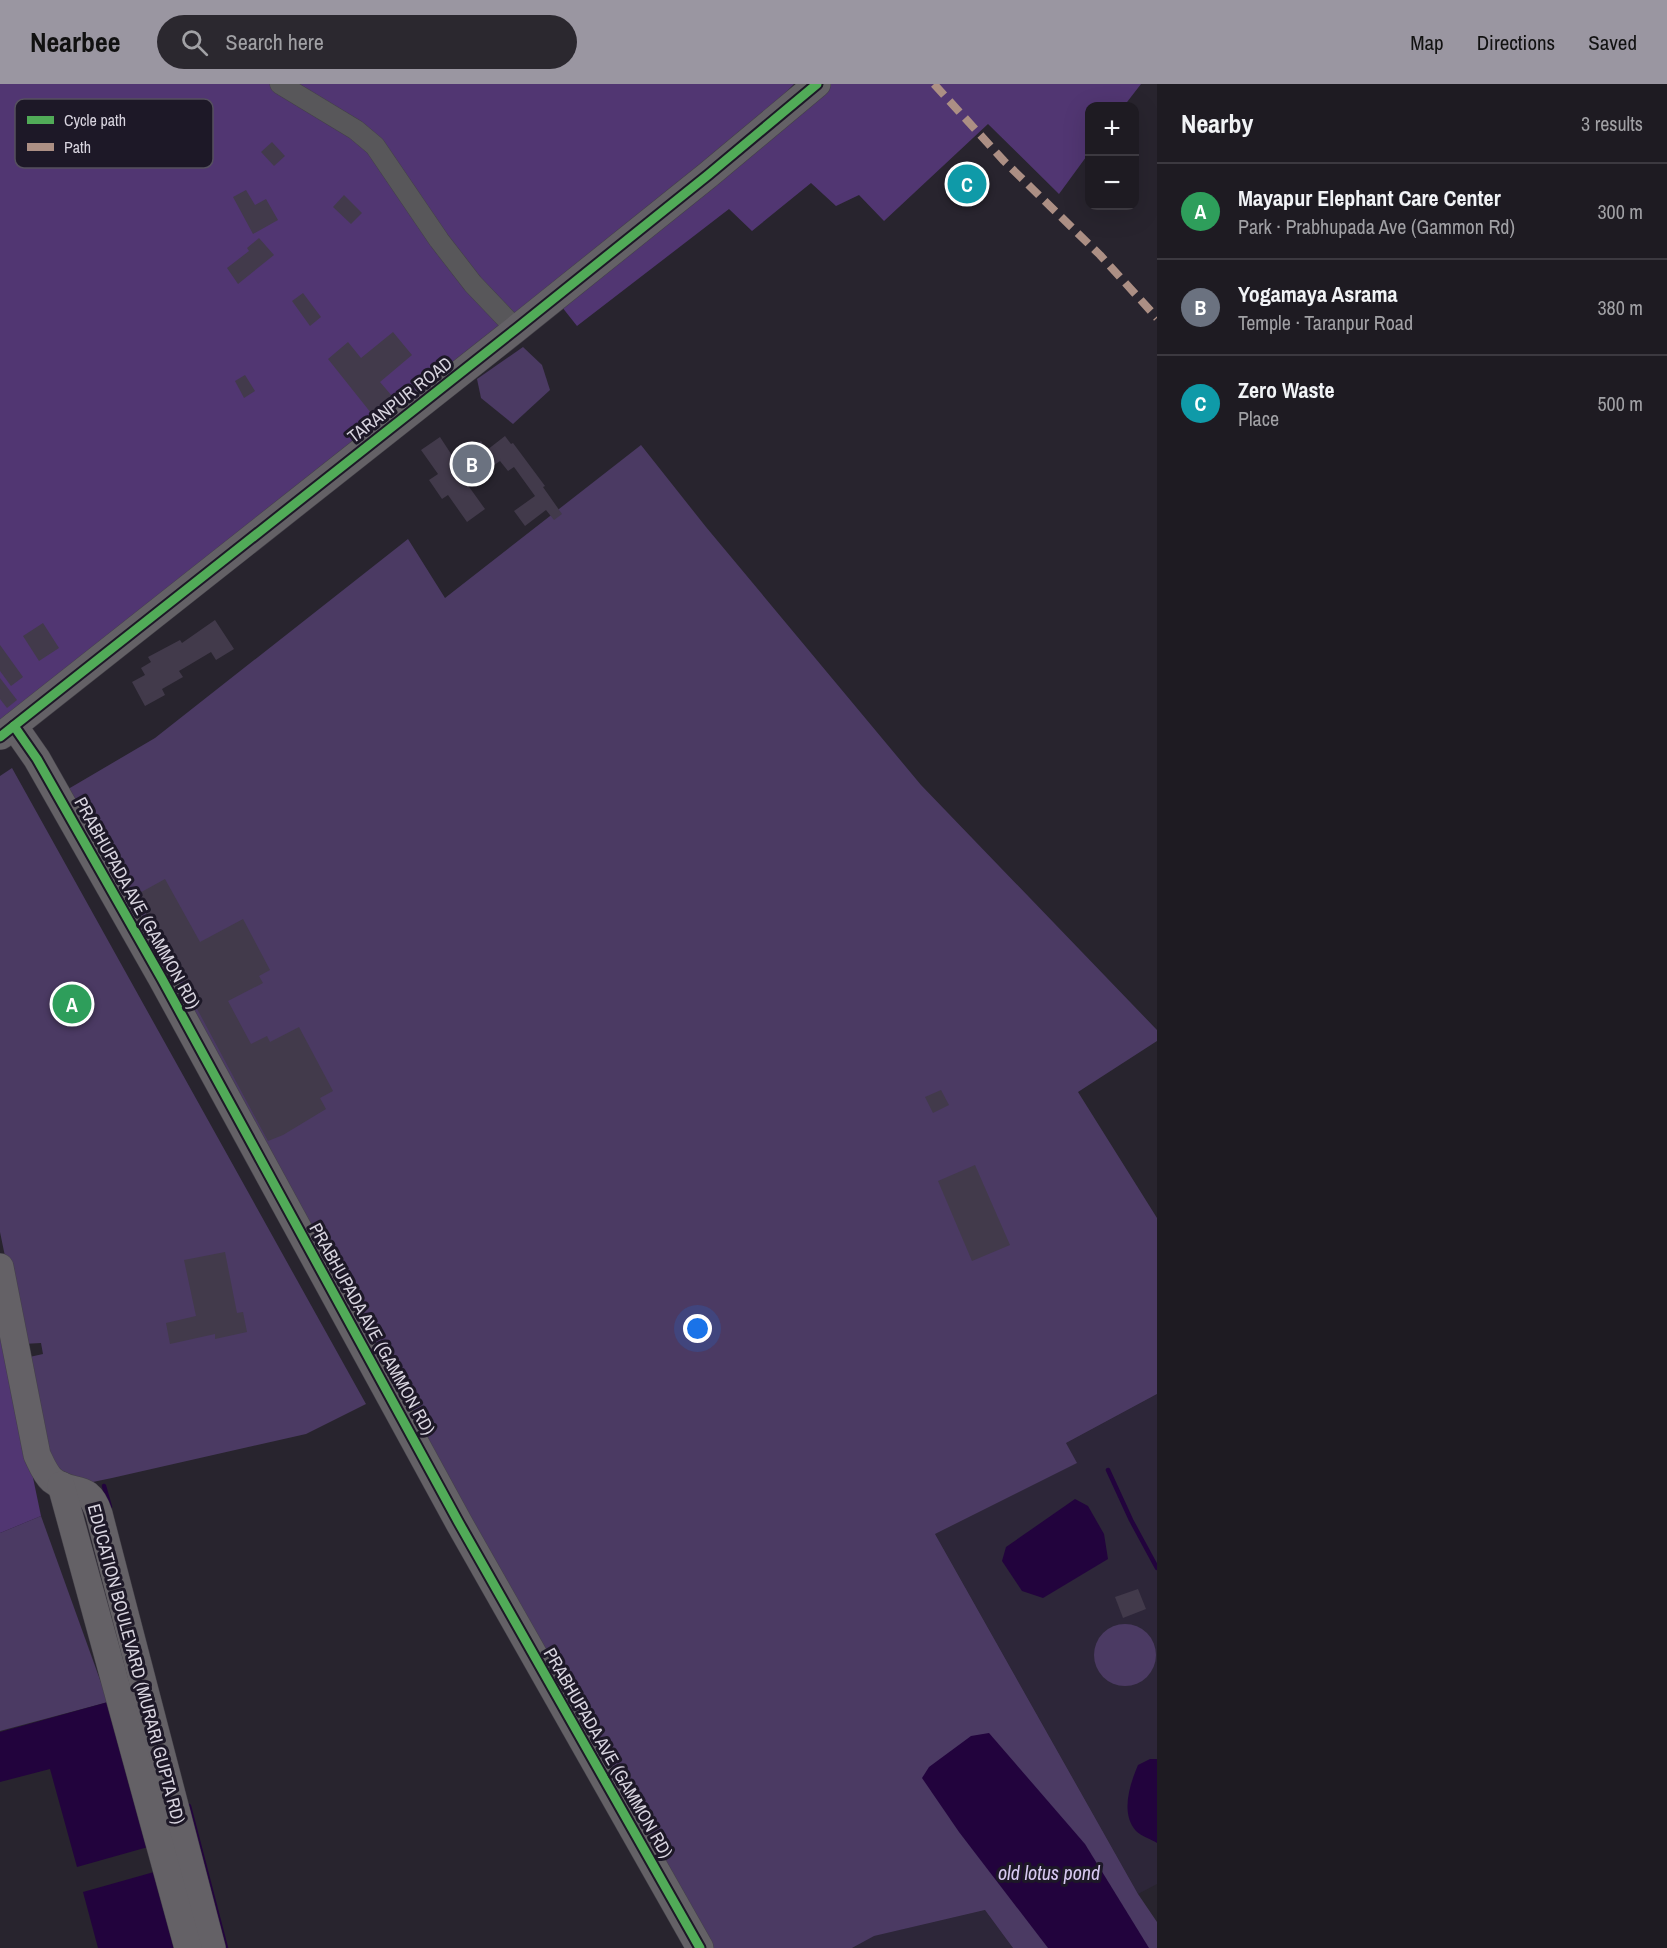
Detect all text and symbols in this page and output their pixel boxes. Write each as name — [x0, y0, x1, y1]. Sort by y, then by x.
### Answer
search box — [157, 15, 577, 69]
text: Nearbee — [30, 23, 121, 61]
icon: search — [178, 26, 211, 59]
text: Search here — [226, 27, 324, 57]
text: Map — [1410, 28, 1444, 57]
text: Directions — [1477, 28, 1555, 57]
text: Saved — [1588, 28, 1637, 57]
legend — [15, 99, 213, 168]
map controls — [1085, 102, 1139, 210]
button: + — [1085, 102, 1139, 156]
text: Nearby — [1181, 106, 1253, 141]
text: Cycle path — [64, 109, 126, 131]
text: 3 results — [1581, 110, 1643, 137]
text: Path — [64, 136, 91, 158]
button: − — [1085, 156, 1139, 210]
pin: C — [948, 162, 986, 206]
text: Mayapur Elephant Care Center — [1238, 183, 1501, 213]
text: A — [1195, 198, 1206, 225]
text: 300 m — [1597, 198, 1643, 225]
text: Park · Prabhupada Ave (Gammon Rd) — [1238, 213, 1515, 240]
text: Yogamaya Asrama — [1238, 279, 1397, 309]
text: B — [1195, 294, 1206, 321]
text: 380 m — [1597, 294, 1643, 321]
text: Temple · Taranpur Road — [1238, 309, 1413, 336]
street label: TARANPUR ROAD — [342, 351, 457, 449]
text: Zero Waste — [1238, 375, 1335, 405]
text: C — [1195, 390, 1206, 417]
text: 500 m — [1597, 390, 1643, 417]
text: Place — [1238, 405, 1279, 432]
pin: B — [452, 442, 492, 487]
street label: PRABHUPADA AVE (GAMMON RD) — [69, 793, 205, 1013]
pin: A — [52, 982, 92, 1026]
street label: PRABHUPADA AVE (GAMMON RD) — [304, 1218, 441, 1439]
your location — [683, 1314, 712, 1343]
street label: EDUCATION BOULEVARD (MURARI GUPTA RD) — [82, 1501, 191, 1827]
street label: PRABHUPADA AVE (GAMMON RD) — [538, 1643, 679, 1863]
water label: old lotus pond — [998, 1859, 1101, 1886]

